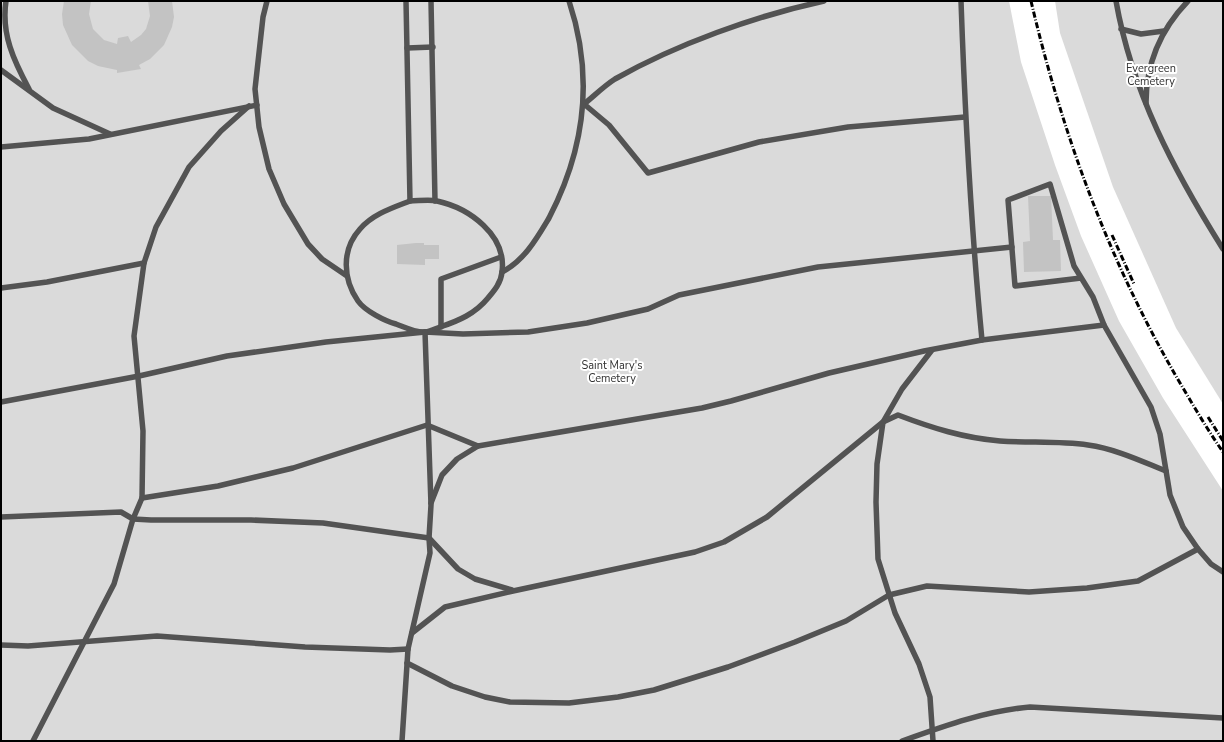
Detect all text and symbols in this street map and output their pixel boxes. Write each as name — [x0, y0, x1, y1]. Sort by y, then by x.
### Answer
park label: Evergreen Cemetery — [1126, 61, 1176, 89]
park label: Saint Mary's Cemetery — [582, 358, 642, 386]

